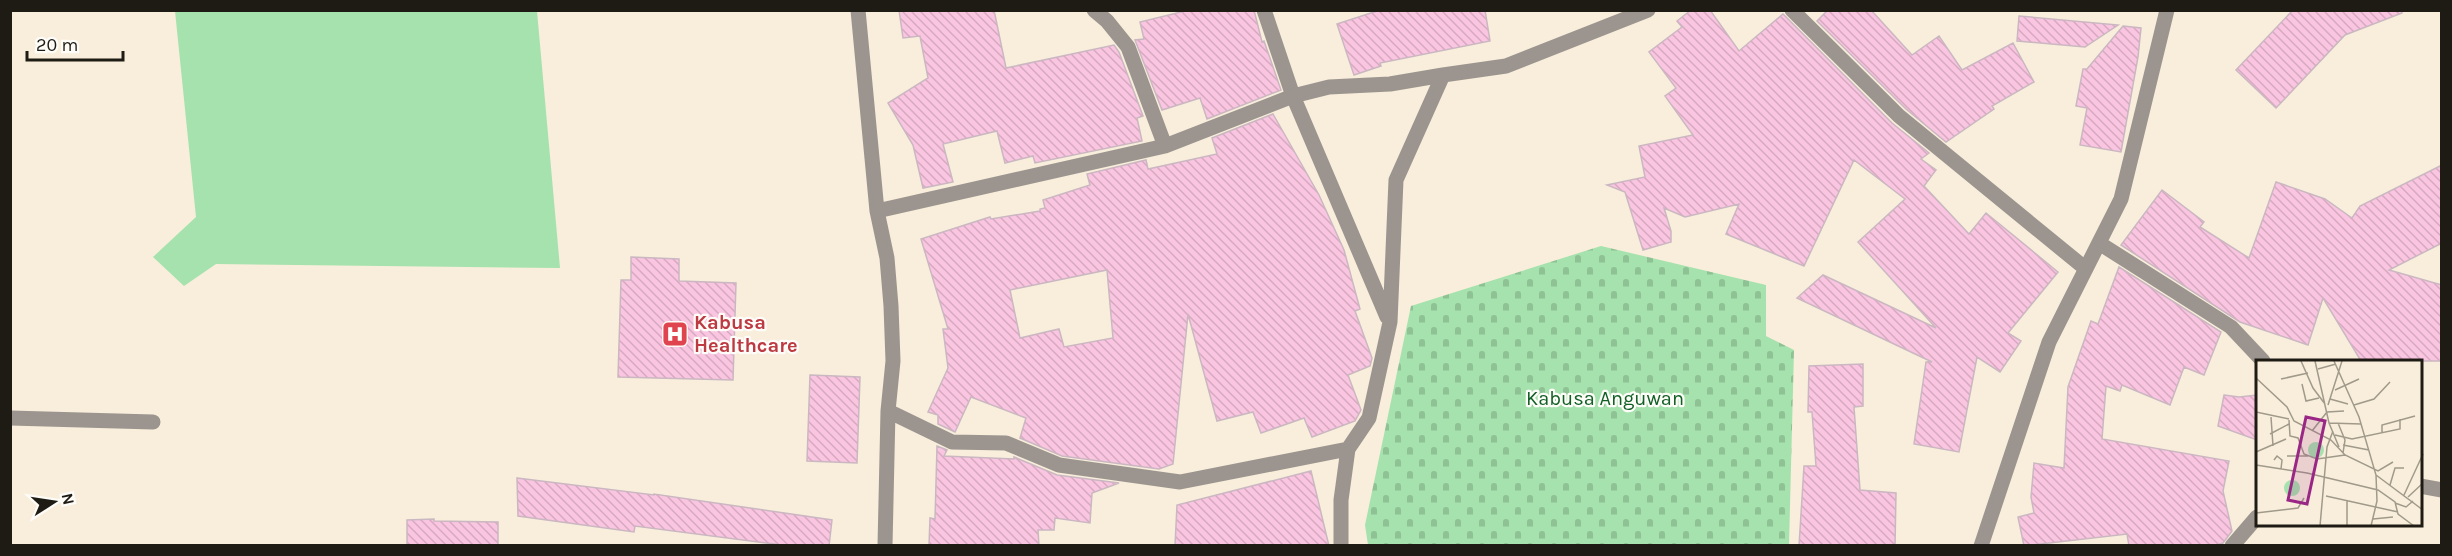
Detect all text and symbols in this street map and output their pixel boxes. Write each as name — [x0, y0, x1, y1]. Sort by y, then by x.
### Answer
scale bar — [27, 24, 123, 62]
text: 20 m — [36, 34, 78, 56]
place label: Kabusa Healthcare — [694, 311, 798, 357]
hospital icon: Kabusa Healthcare — [660, 319, 690, 349]
inset map — [2256, 360, 2422, 526]
park label: Kabusa Anguwan — [1526, 387, 1684, 410]
north arrow — [24, 472, 84, 532]
text: N — [58, 491, 79, 507]

